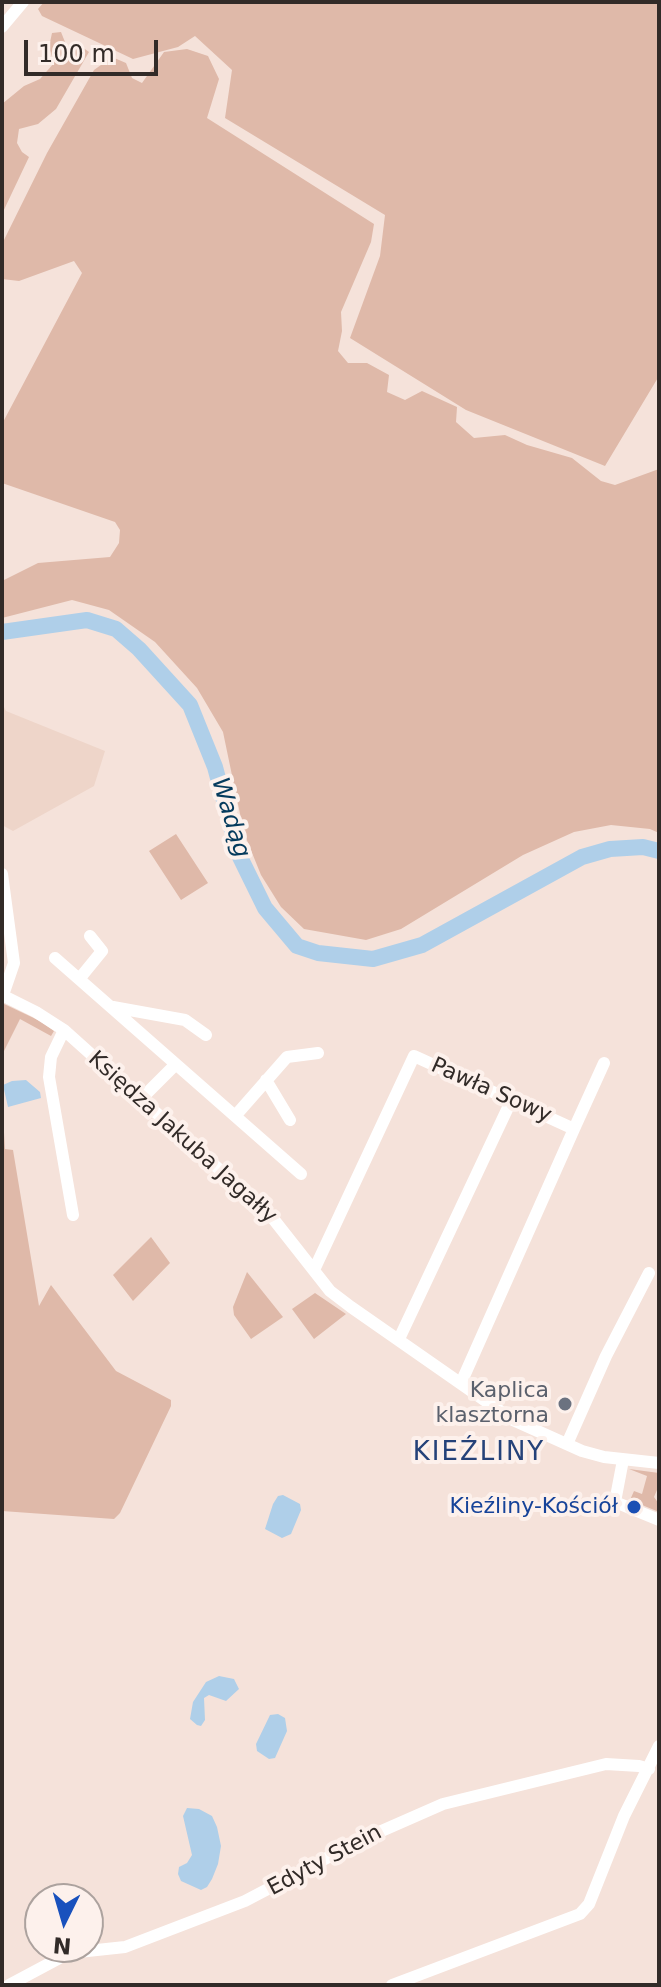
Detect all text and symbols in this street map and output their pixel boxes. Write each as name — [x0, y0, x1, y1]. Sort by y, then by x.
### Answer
scale bar — [28, 24, 162, 74]
text: 100 m — [38, 40, 115, 68]
water label: Wadąg — [204, 774, 256, 862]
street label: Księdza Jakuba Jagałły — [82, 1046, 282, 1230]
street label: Pawła Sowy — [427, 1053, 555, 1129]
place label: Kaplica klasztorna — [435, 1378, 549, 1430]
marker: Kaplica klasztorna — [556, 1395, 574, 1413]
district label: KIEŹLINY — [413, 1437, 545, 1469]
place label: Kieźliny-Kościół — [449, 1494, 618, 1520]
marker: Kieźliny-Kościół — [625, 1498, 643, 1516]
street label: Edyty Stein — [263, 1820, 387, 1902]
north arrow — [24, 1883, 104, 1963]
text: N — [52, 1932, 72, 1959]

